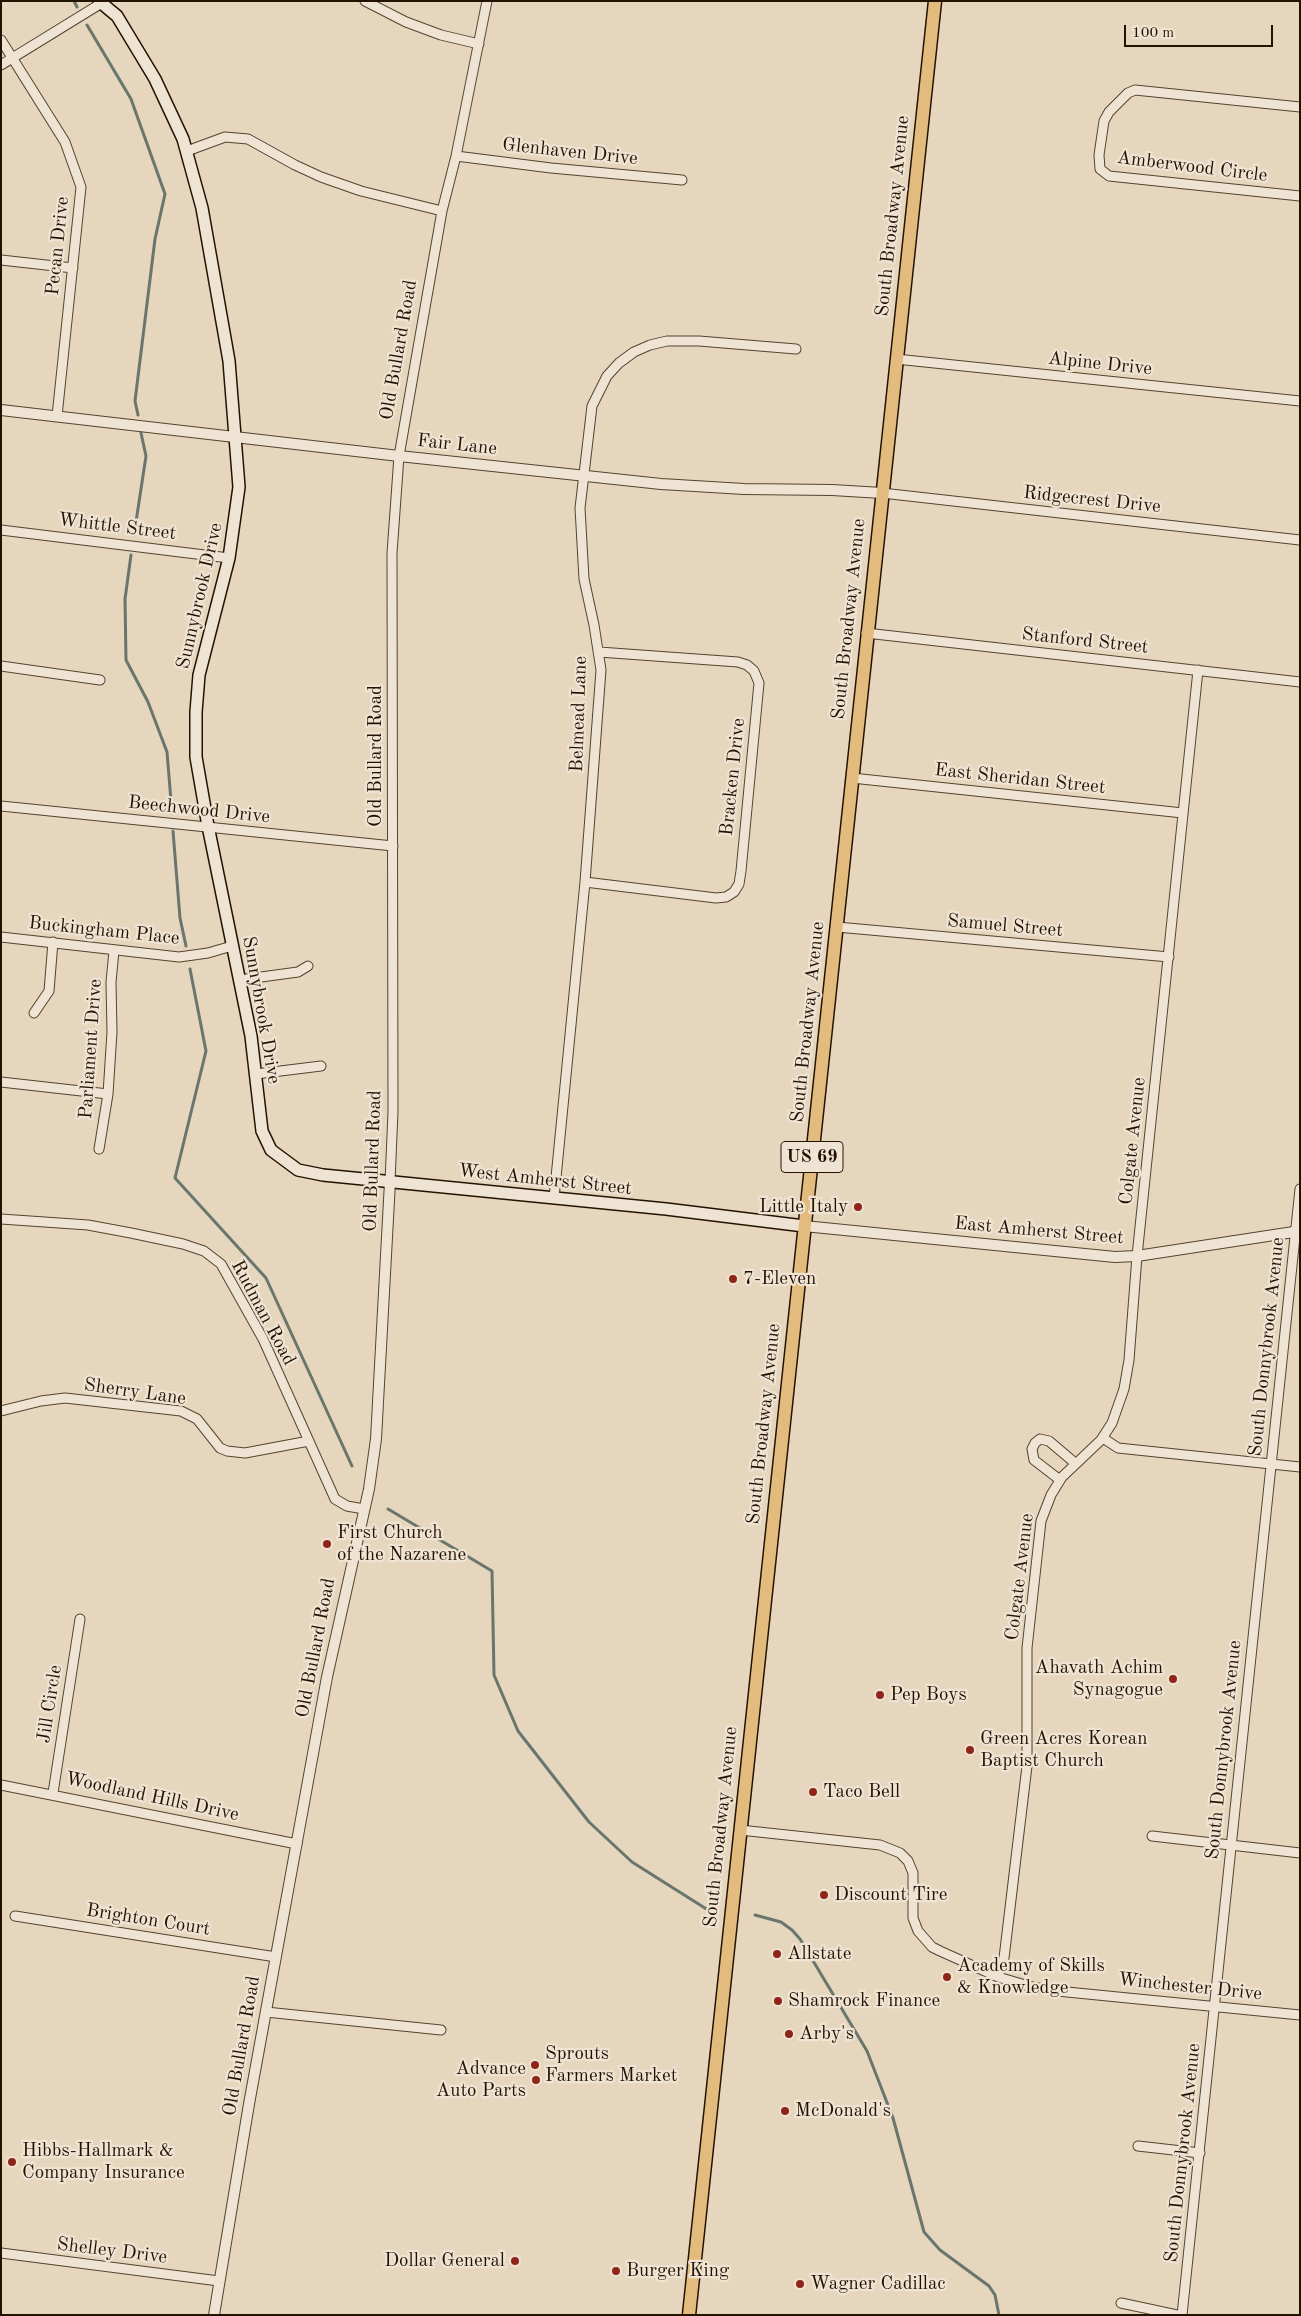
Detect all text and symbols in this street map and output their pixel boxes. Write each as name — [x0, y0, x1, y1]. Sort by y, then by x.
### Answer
scale bar — [1126, 15, 1275, 47]
text: 100 m — [1132, 26, 1174, 41]
street label: South Broadway Avenue — [871, 114, 915, 318]
street label: Glenhaven Drive — [501, 134, 639, 170]
street label: Amberwood Circle — [1115, 146, 1269, 188]
street label: Pecan Drive — [41, 195, 75, 297]
street label: Old Bullard Road — [375, 278, 423, 422]
street label: Alpine Drive — [1047, 347, 1153, 381]
street label: Fair Lane — [416, 429, 498, 461]
street label: Ridgecrest Drive — [1022, 481, 1162, 519]
street label: Whittle Street — [57, 508, 177, 546]
street label: South Broadway Avenue — [827, 517, 871, 721]
street label: Sunnybrook Drive — [172, 520, 228, 672]
street label: Stanford Street — [1021, 623, 1149, 659]
street label: Belmead Lane — [566, 655, 592, 773]
street label: Old Bullard Road — [365, 685, 387, 827]
street label: Bracken Drive — [715, 717, 751, 837]
street label: East Sheridan Street — [933, 759, 1107, 799]
street label: Beechwood Drive — [127, 791, 271, 829]
street label: Samuel Street — [946, 910, 1064, 942]
street label: Buckingham Place — [27, 912, 181, 950]
street label: South Broadway Avenue — [786, 920, 830, 1124]
street label: Sunnybrook Drive — [237, 934, 285, 1086]
street label: Parliament Drive — [75, 978, 107, 1120]
street label: Colgate Avenue — [1115, 1076, 1151, 1206]
street label: Old Bullard Road — [359, 1090, 387, 1232]
road number: US 69 — [781, 1142, 843, 1172]
street label: West Amherst Street — [457, 1160, 633, 1200]
place label: Little Italy — [759, 1196, 848, 1218]
marker: Little Italy — [852, 1201, 864, 1213]
street label: East Amherst Street — [953, 1212, 1125, 1250]
street label: South Donnybrook Avenue — [1244, 1236, 1290, 1458]
street label: Rudman Road — [226, 1256, 300, 1370]
place label: 7-Eleven — [743, 1268, 816, 1290]
marker: 7-Eleven — [727, 1273, 739, 1285]
street label: South Broadway Avenue — [742, 1322, 786, 1526]
street label: Sherry Lane — [82, 1374, 188, 1410]
street label: Colgate Avenue — [1001, 1512, 1039, 1642]
place label: First Church of the Nazarene — [337, 1522, 466, 1566]
marker: First Church of the Nazarene — [321, 1538, 333, 1550]
street label: Old Bullard Road — [291, 1576, 341, 1720]
street label: South Donnybrook Avenue — [1201, 1639, 1247, 1861]
place label: Ahavath Achim Synagogue — [1035, 1657, 1163, 1701]
street label: Jill Circle — [33, 1663, 67, 1745]
marker: Ahavath Achim Synagogue — [1167, 1673, 1179, 1685]
place label: Pep Boys — [890, 1684, 967, 1706]
marker: Pep Boys — [874, 1689, 886, 1701]
street label: South Broadway Avenue — [699, 1725, 743, 1929]
place label: Green Acres Korean Baptist Church — [980, 1728, 1147, 1772]
marker: Green Acres Korean Baptist Church — [964, 1744, 976, 1756]
street label: Woodland Hills Drive — [63, 1767, 241, 1827]
place label: Taco Bell — [823, 1781, 900, 1803]
marker: Taco Bell — [807, 1786, 819, 1798]
place label: Discount Tire — [834, 1884, 948, 1906]
marker: Discount Tire — [818, 1889, 830, 1901]
street label: Brighton Court — [84, 1899, 212, 1941]
place label: Allstate — [787, 1943, 851, 1965]
marker: Allstate — [771, 1948, 783, 1960]
place label: Academy of Skills & Knowledge — [957, 1955, 1105, 1999]
street label: Winchester Drive — [1117, 1968, 1263, 2006]
marker: Academy of Skills & Knowledge — [941, 1971, 953, 1983]
street label: Old Bullard Road — [218, 1974, 266, 2118]
place label: Shamrock Finance — [788, 1990, 940, 2012]
marker: Shamrock Finance — [772, 1995, 784, 2007]
place label: Arby's — [799, 2023, 854, 2045]
marker: Arby's — [783, 2028, 795, 2040]
street label: South Donnybrook Avenue — [1160, 2042, 1206, 2264]
place label: Sprouts Farmers Market — [545, 2043, 677, 2087]
place label: Advance Auto Parts — [436, 2058, 526, 2102]
marker: Sprouts Farmers Market — [529, 2059, 541, 2071]
marker: Advance Auto Parts — [530, 2074, 542, 2086]
place label: McDonald's — [795, 2100, 891, 2122]
marker: McDonald's — [779, 2105, 791, 2117]
place label: Hibbs-Hallmark & Company Insurance — [22, 2140, 185, 2184]
marker: Hibbs-Hallmark & Company Insurance — [6, 2156, 18, 2168]
street label: Shelley Drive — [56, 2233, 168, 2269]
place label: Dollar General — [384, 2250, 505, 2272]
marker: Dollar General — [509, 2255, 521, 2267]
place label: Burger King — [626, 2260, 729, 2282]
marker: Burger King — [610, 2265, 622, 2277]
place label: Wagner Cadillac — [810, 2273, 946, 2295]
marker: Wagner Cadillac — [794, 2278, 806, 2290]

